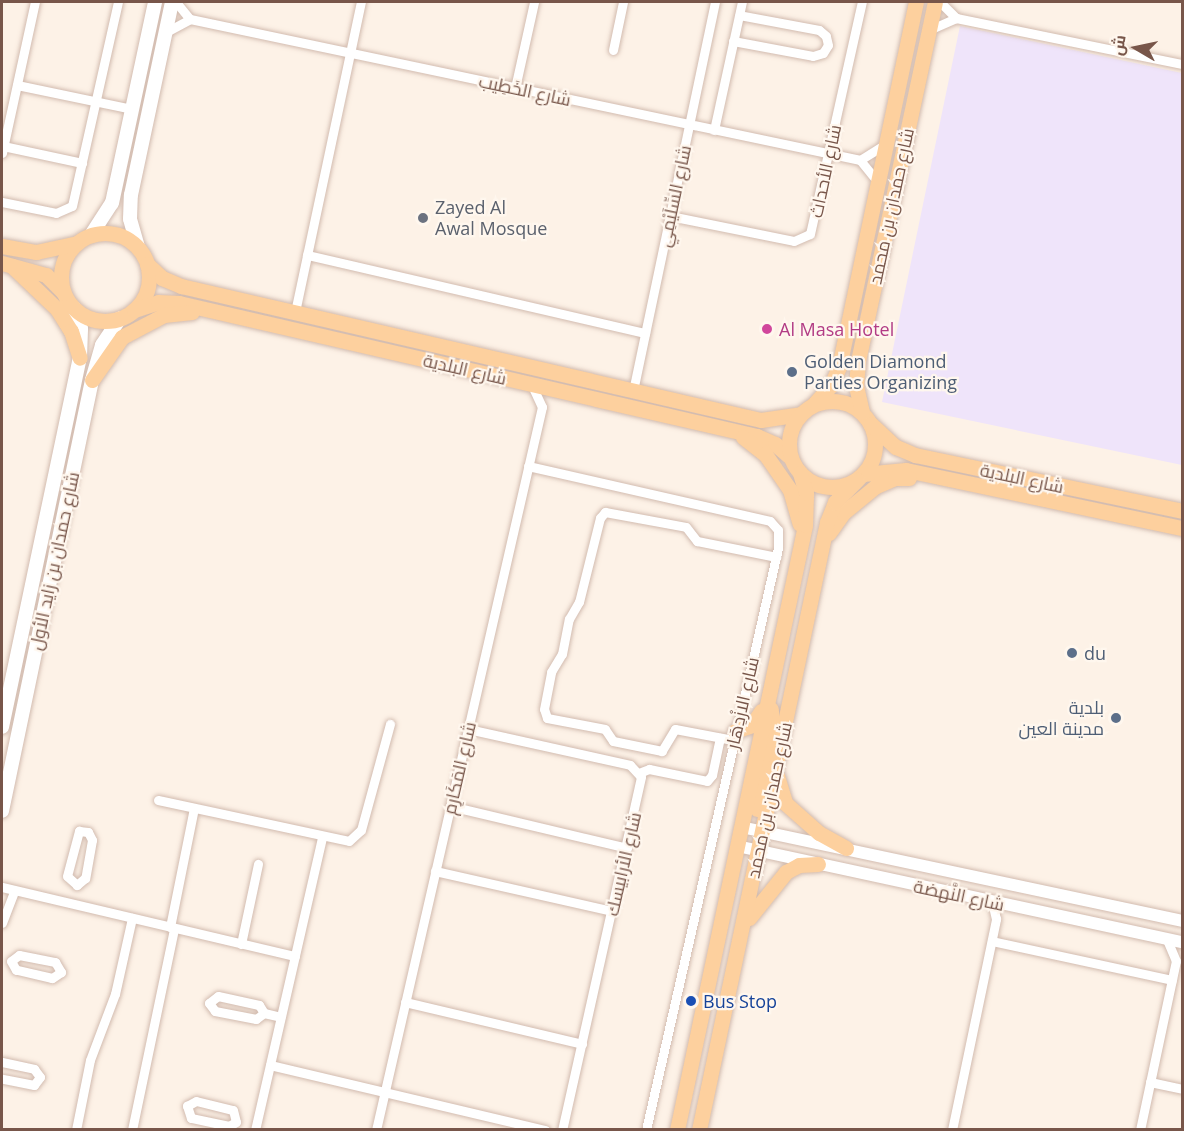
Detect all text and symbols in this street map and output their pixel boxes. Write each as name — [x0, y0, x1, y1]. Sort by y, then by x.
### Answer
north arrow — [1106, 18, 1166, 78]
text: ش — [1106, 33, 1131, 57]
street label: شارع الخَطِيب — [477, 70, 573, 110]
street label: شارع الأحداث — [805, 122, 845, 220]
street label: شارع حمدان بن محمد — [864, 126, 918, 286]
street label: شارع السِّلَيْمِي — [653, 143, 695, 249]
place label: Zayed Al Awal Mosque — [435, 197, 547, 240]
marker: Zayed Al Awal Mosque — [416, 211, 430, 225]
place label: Al Masa Hotel — [779, 318, 894, 340]
marker: Al Masa Hotel — [760, 322, 774, 336]
street label: شارع البلدية — [421, 349, 509, 389]
place label: Golden Diamond Parties Organizing — [804, 351, 957, 394]
marker: Golden Diamond Parties Organizing — [785, 365, 799, 379]
street label: شارع البلدية — [978, 459, 1066, 497]
street label: شارع حمدان بن زايد الأول — [25, 470, 83, 652]
place label: du — [1084, 642, 1106, 664]
marker: du — [1065, 646, 1079, 660]
street label: شارع الازْدِهَار — [721, 655, 763, 751]
place label: بلدية مدينة العين — [1019, 697, 1104, 740]
marker: بلدية مدينة العين — [1109, 711, 1123, 725]
street label: شارع المَكَارِم — [438, 719, 480, 817]
street label: شارع حمدان بن محمد — [742, 720, 796, 880]
street label: شارع الأرابيسك — [601, 810, 645, 918]
street label: شارع النَّهضة — [912, 875, 1006, 915]
place label: Bus Stop — [703, 990, 777, 1012]
marker: Bus Stop — [684, 994, 698, 1008]

